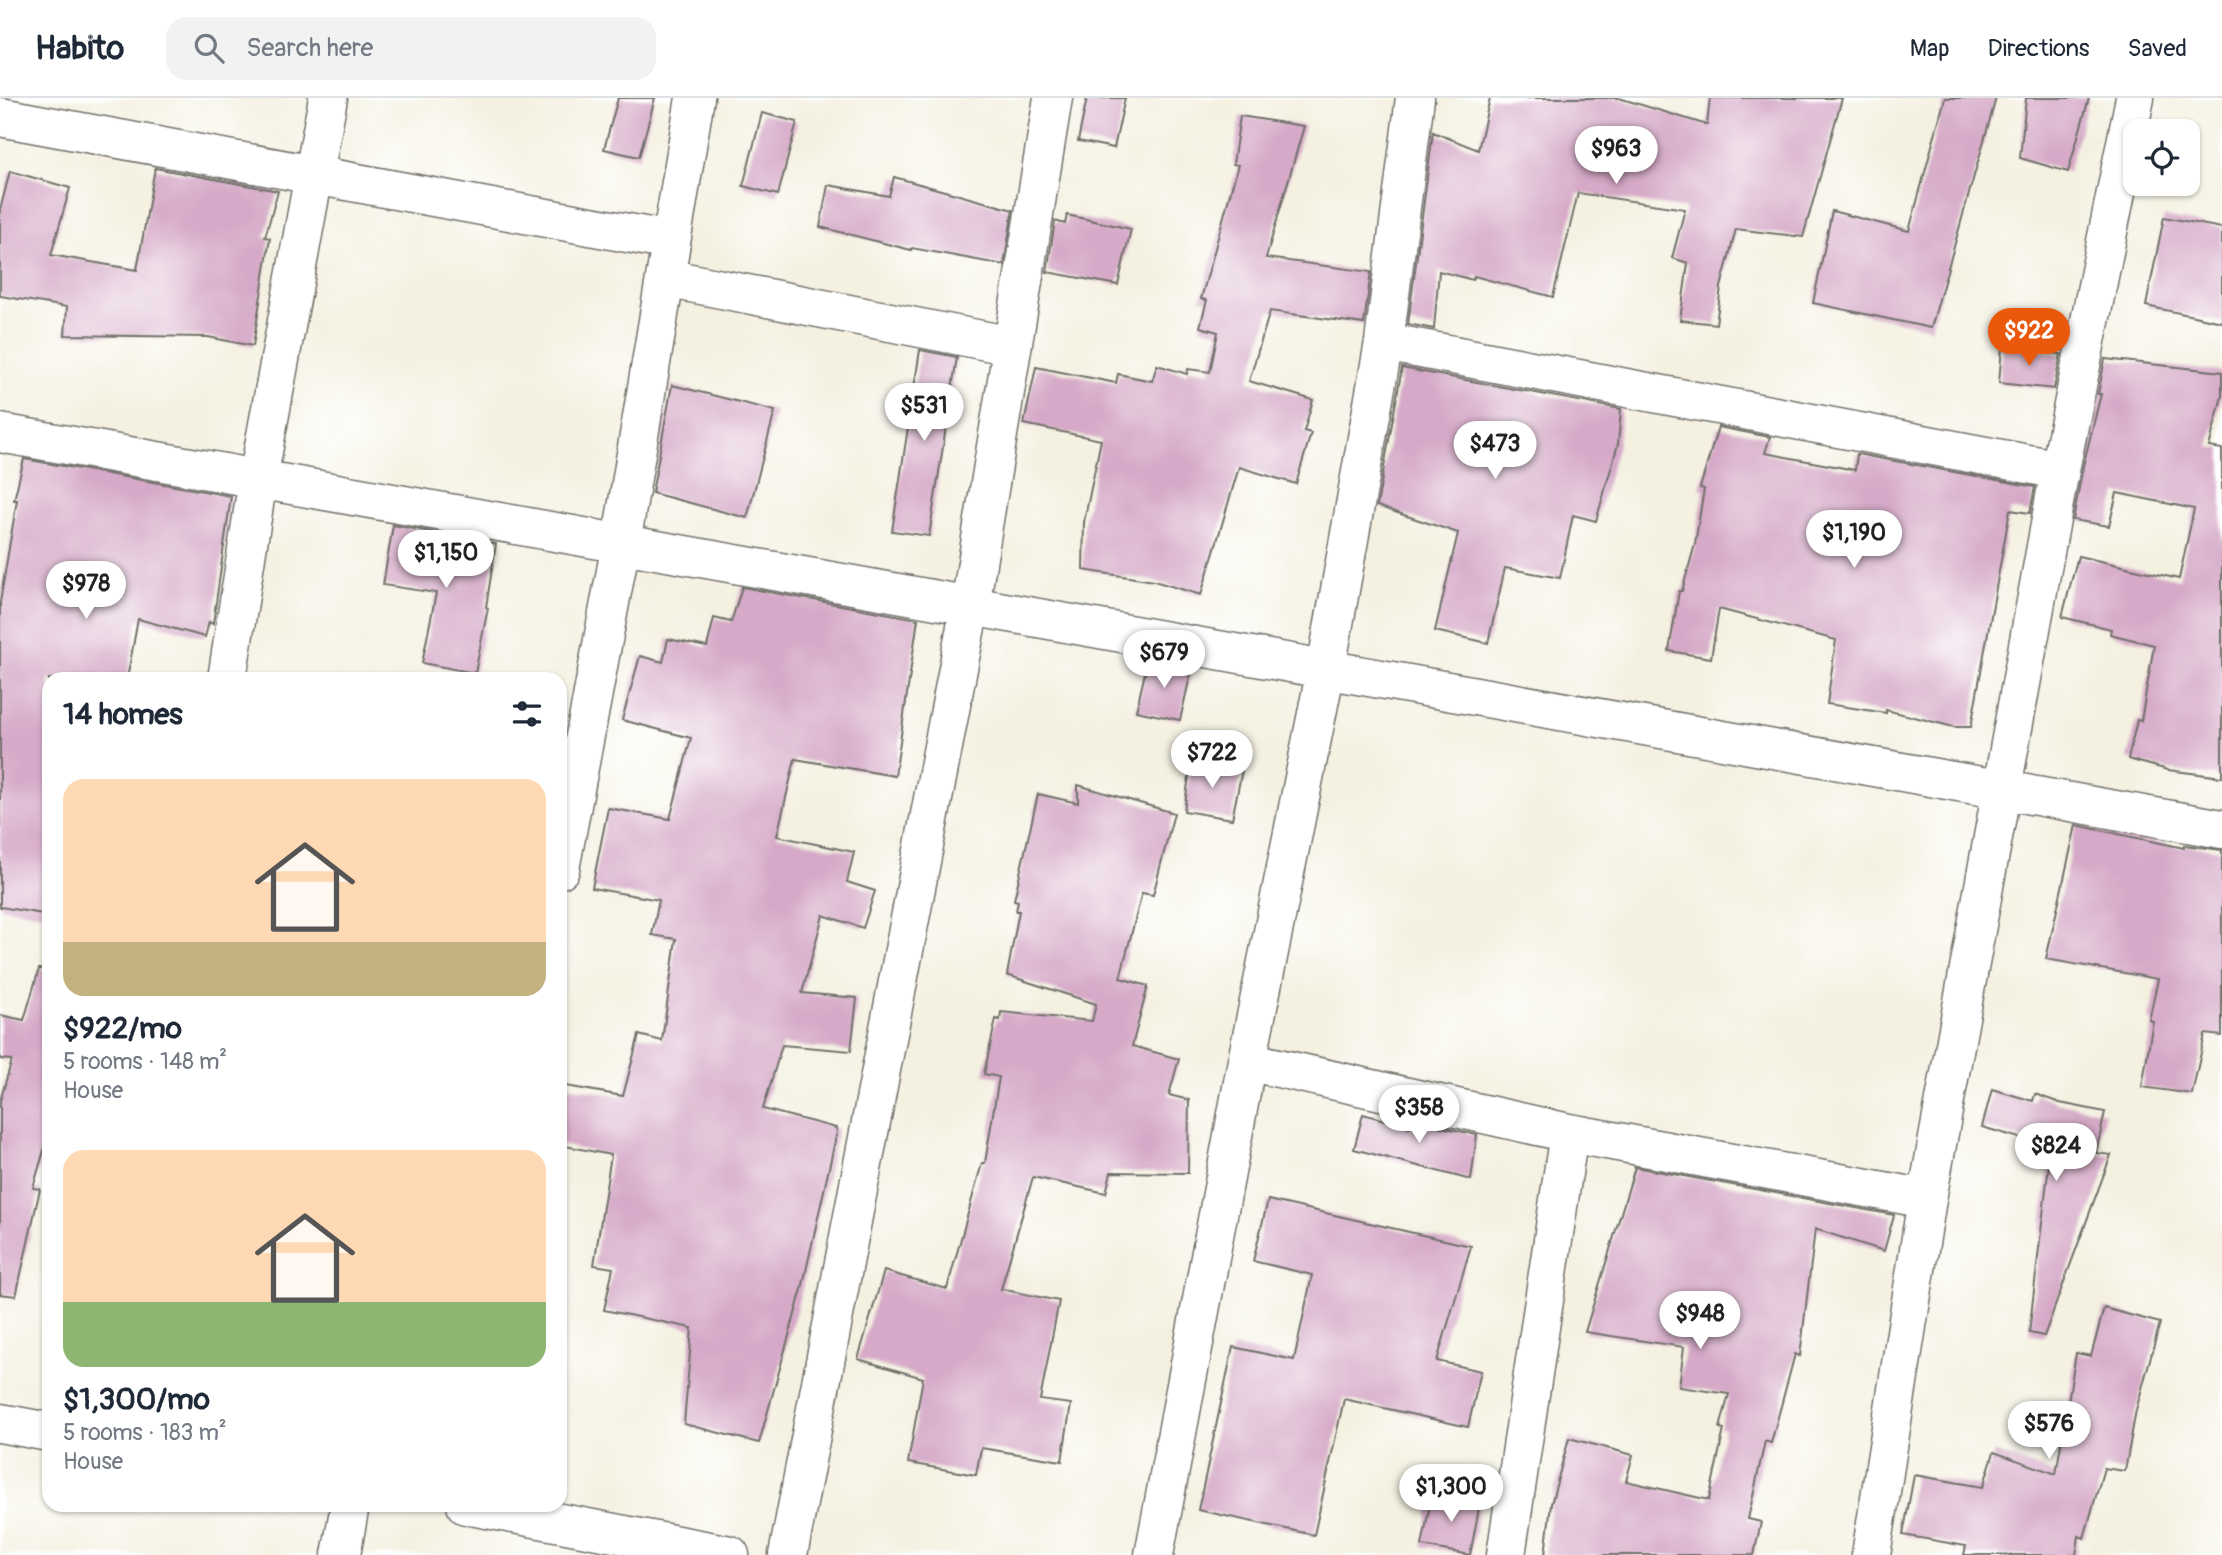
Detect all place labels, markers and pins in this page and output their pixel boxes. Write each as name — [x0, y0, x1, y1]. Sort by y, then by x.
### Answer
pin: $963 — [1575, 126, 1657, 186]
pin: $922 — [1988, 308, 2070, 368]
pin: $531 — [883, 384, 965, 443]
pin: $473 — [1454, 422, 1536, 481]
pin: $1,190 — [1797, 510, 1911, 570]
pin: $1,150 — [389, 531, 503, 590]
pin: $978 — [45, 561, 127, 621]
pin: $679 — [1123, 630, 1205, 690]
pin: $722 — [1171, 730, 1253, 790]
pin: $358 — [1378, 1086, 1460, 1145]
pin: $824 — [2015, 1124, 2097, 1183]
pin: $948 — [1659, 1292, 1741, 1351]
pin: $576 — [2008, 1402, 2090, 1461]
pin: $1,300 — [1394, 1464, 1508, 1524]

